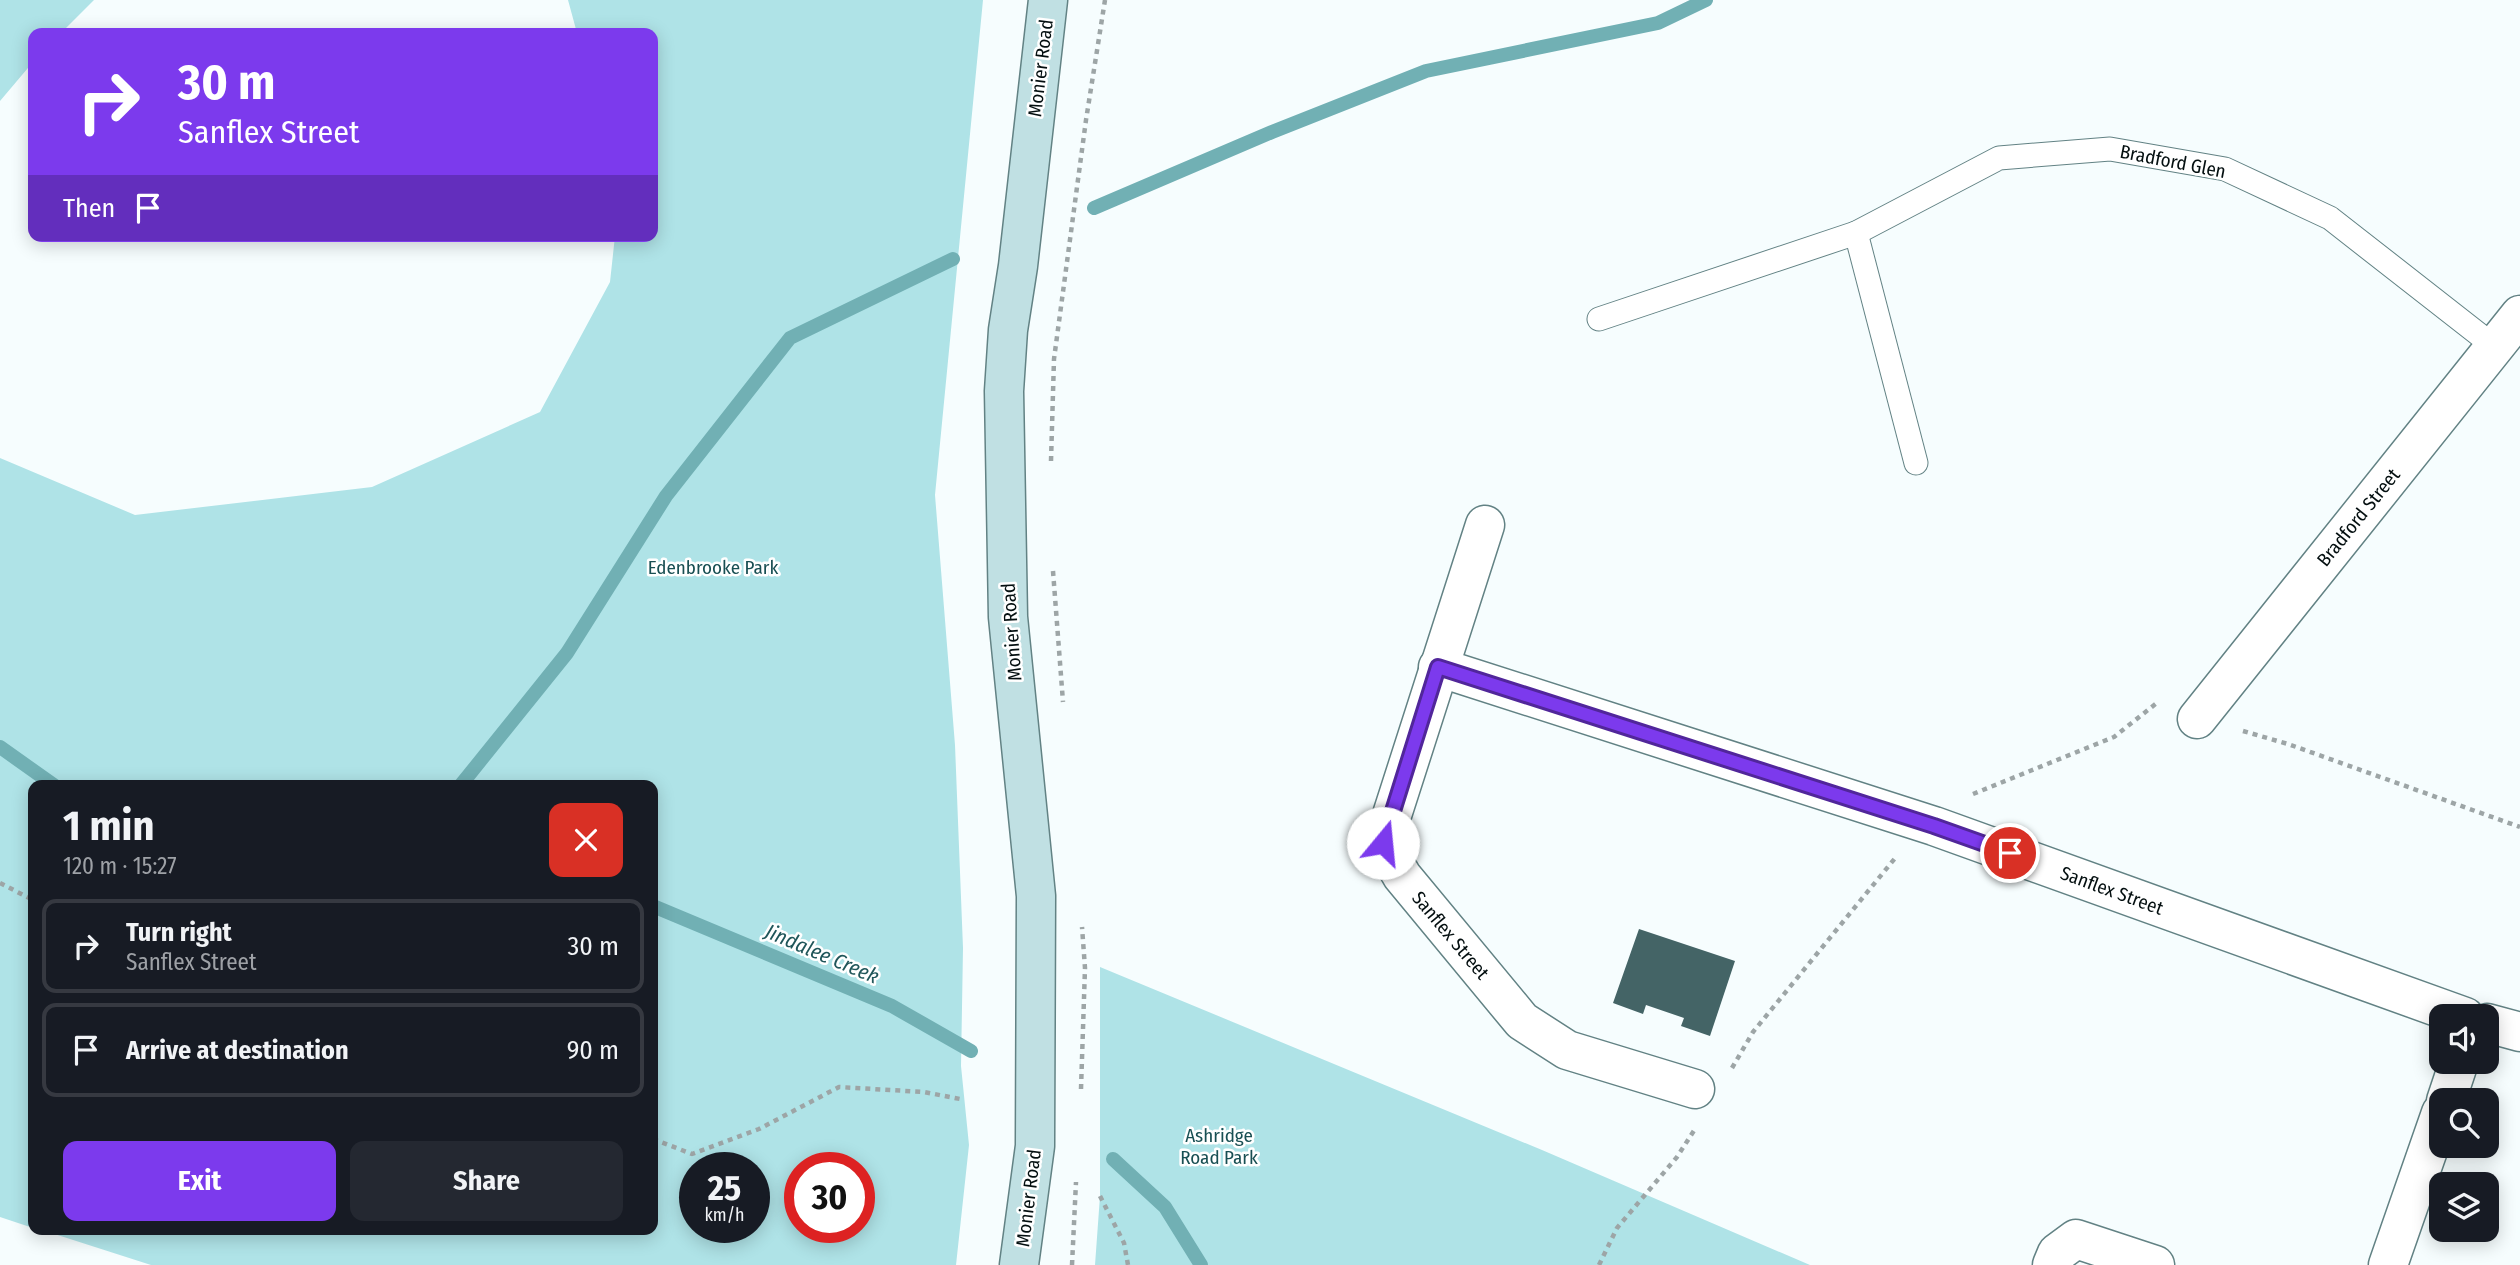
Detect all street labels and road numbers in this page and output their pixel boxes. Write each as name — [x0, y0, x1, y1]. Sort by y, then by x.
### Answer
street label: Monier Road — [1023, 18, 1058, 118]
street label: Bradford Glen — [2118, 140, 2228, 183]
street label: Bradford Street — [2312, 463, 2405, 571]
street label: Monier Road — [997, 582, 1026, 682]
street label: Sanflex Street — [2057, 861, 2167, 920]
street label: Sanflex Street — [1407, 887, 1495, 985]
street label: Monier Road — [1011, 1148, 1046, 1248]

